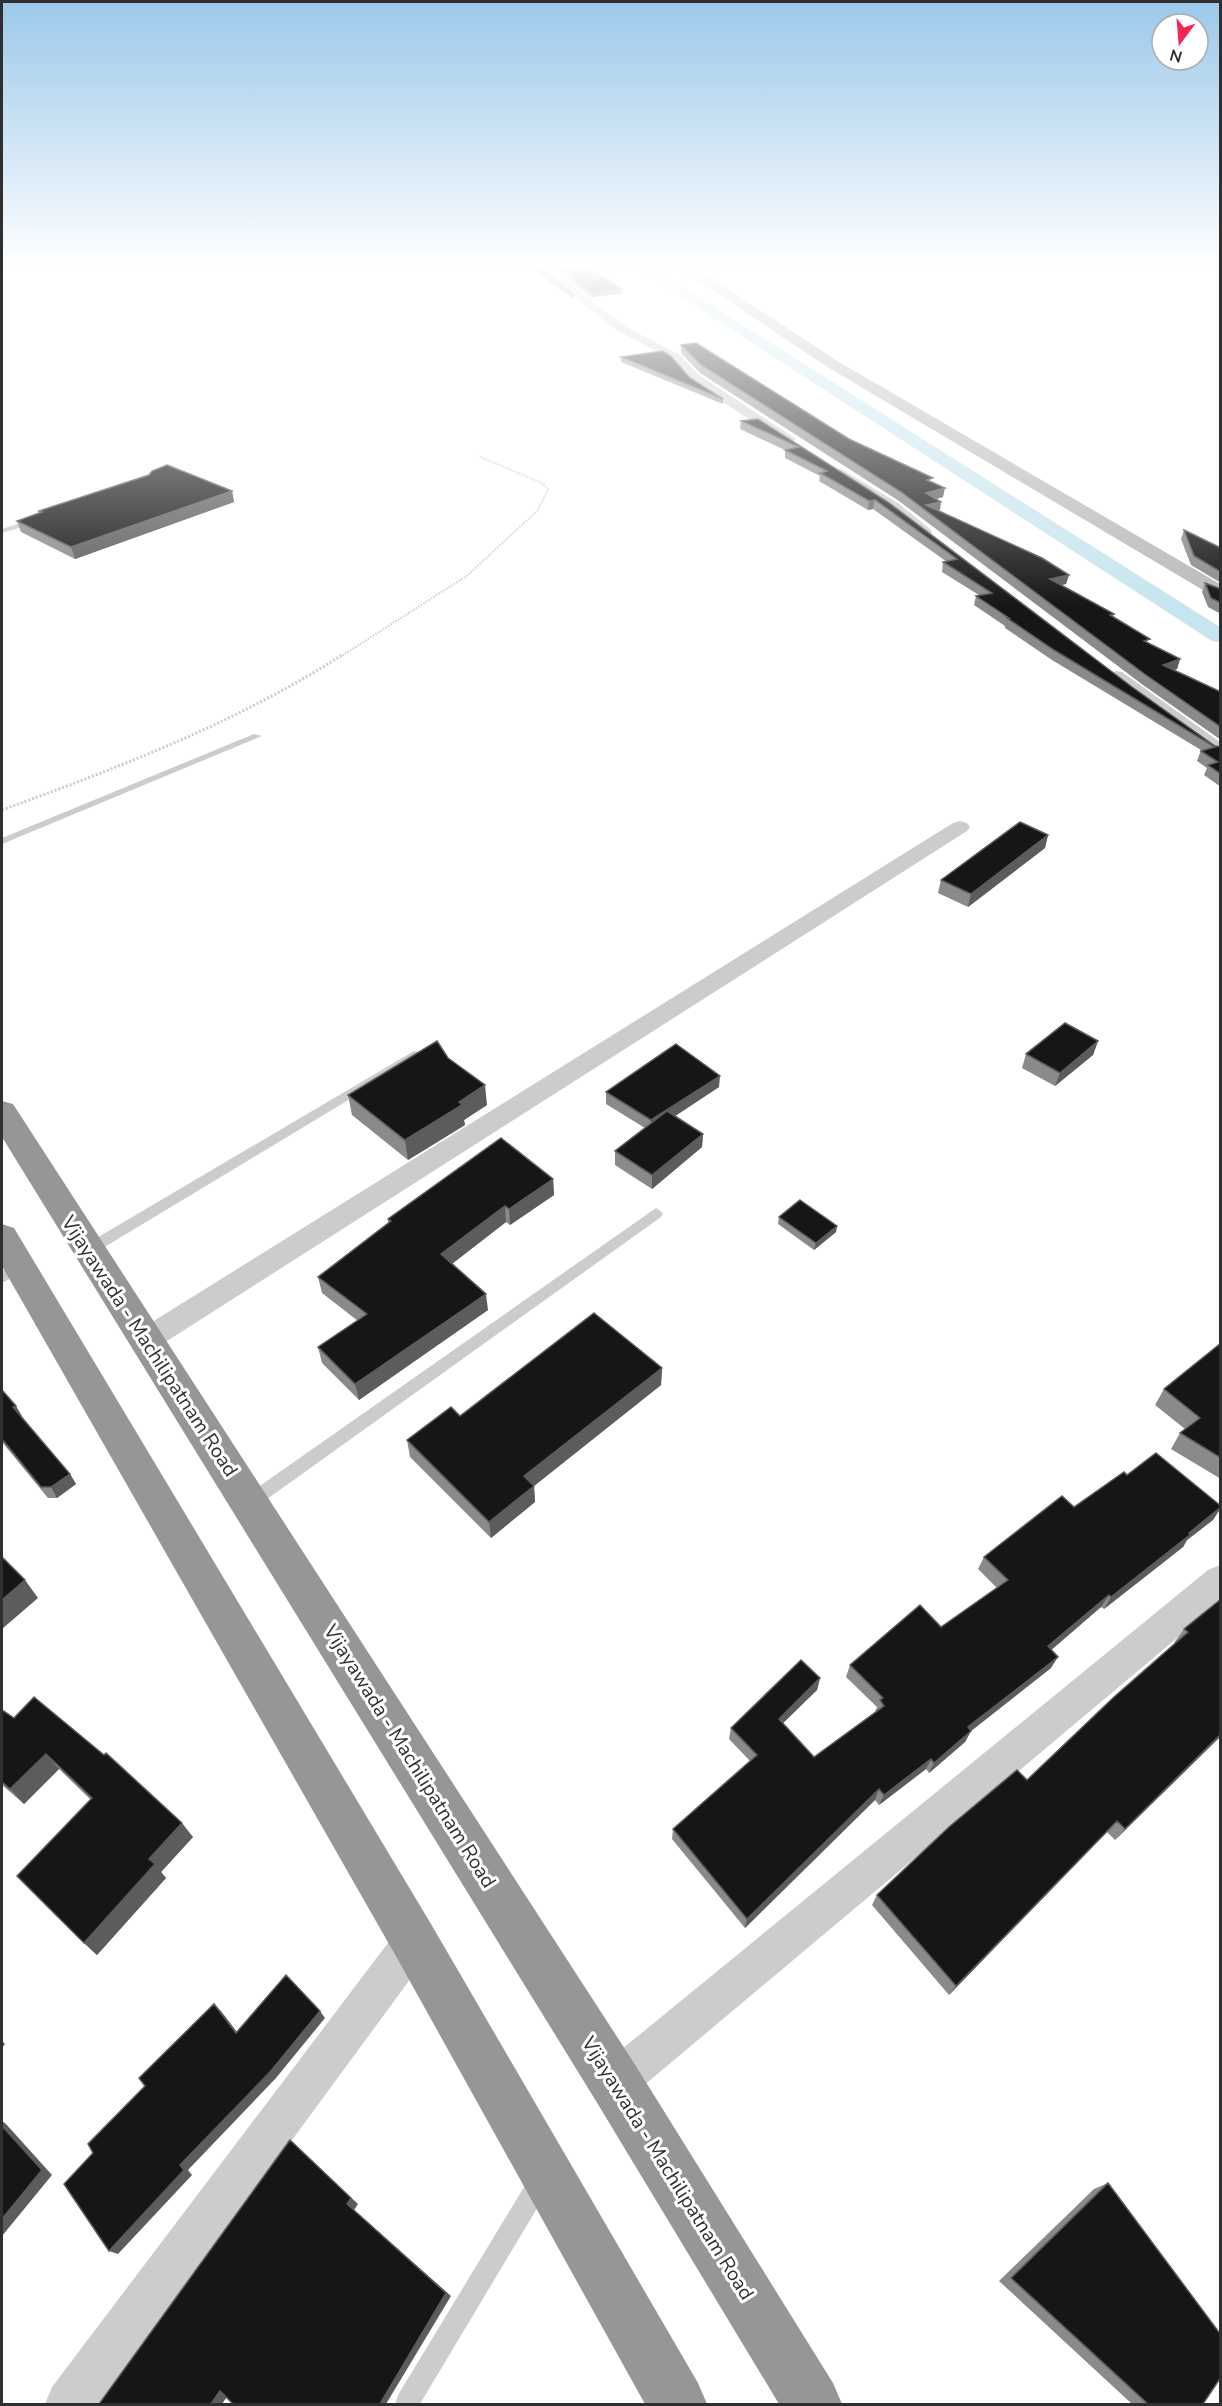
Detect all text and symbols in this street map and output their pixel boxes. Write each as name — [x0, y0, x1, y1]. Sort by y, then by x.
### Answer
north arrow — [1150, 12, 1210, 72]
text: N — [1167, 43, 1185, 68]
street label: Vijayawada - Machilipatnam Road — [54, 1210, 244, 1482]
street label: Vijayawada - Machilipatnam Road — [317, 1619, 502, 1893]
street label: Vijayawada - Machilipatnam Road — [575, 2031, 760, 2305]

